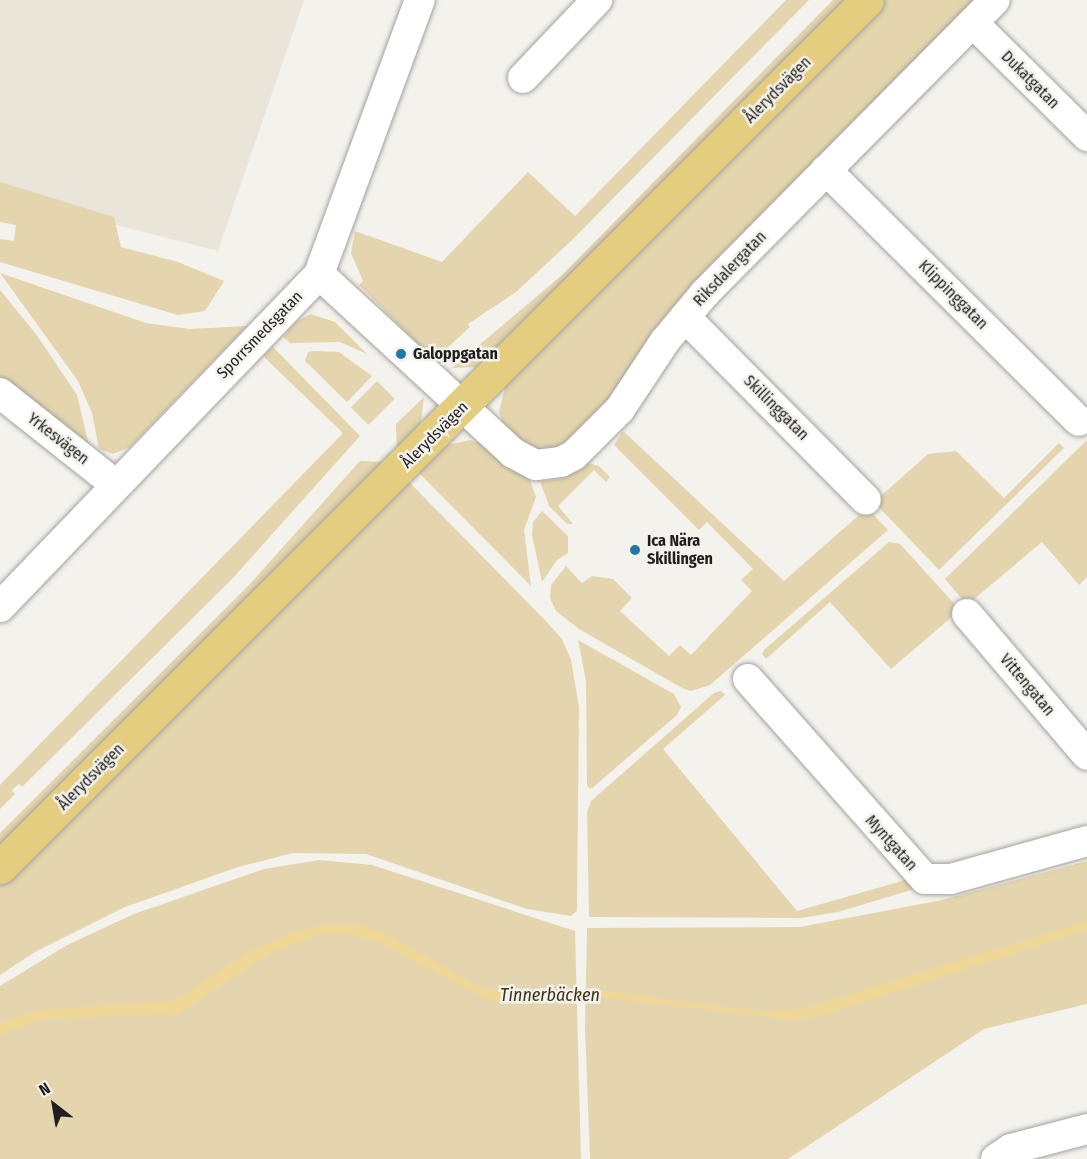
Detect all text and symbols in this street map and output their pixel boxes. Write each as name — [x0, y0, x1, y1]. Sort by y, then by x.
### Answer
street label: Dukatgatan — [997, 47, 1063, 113]
street label: Ålerydsvägen — [741, 53, 815, 127]
street label: Riksdalergatan — [689, 227, 771, 311]
street label: Klippinggatan — [914, 256, 992, 334]
street label: Sporrsmedsgatan — [213, 287, 307, 383]
place label: Galoppgatan — [413, 344, 498, 364]
marker: Galoppgatan — [394, 347, 408, 361]
street label: Skillinggatan — [739, 371, 813, 445]
street label: Ålerydsvägen — [398, 398, 472, 472]
street label: Yrkesvägen — [23, 409, 93, 469]
place label: Ica Nära Skillingen — [647, 531, 713, 569]
marker: Ica Nära Skillingen — [628, 543, 642, 557]
street label: Vittengatan — [995, 650, 1059, 720]
street label: Ålerydsvägen — [54, 740, 128, 814]
street label: Myntgatan — [861, 811, 921, 875]
water label: Tinnerbäcken — [500, 984, 600, 1006]
north arrow — [24, 1075, 84, 1135]
text: N — [35, 1079, 53, 1100]

